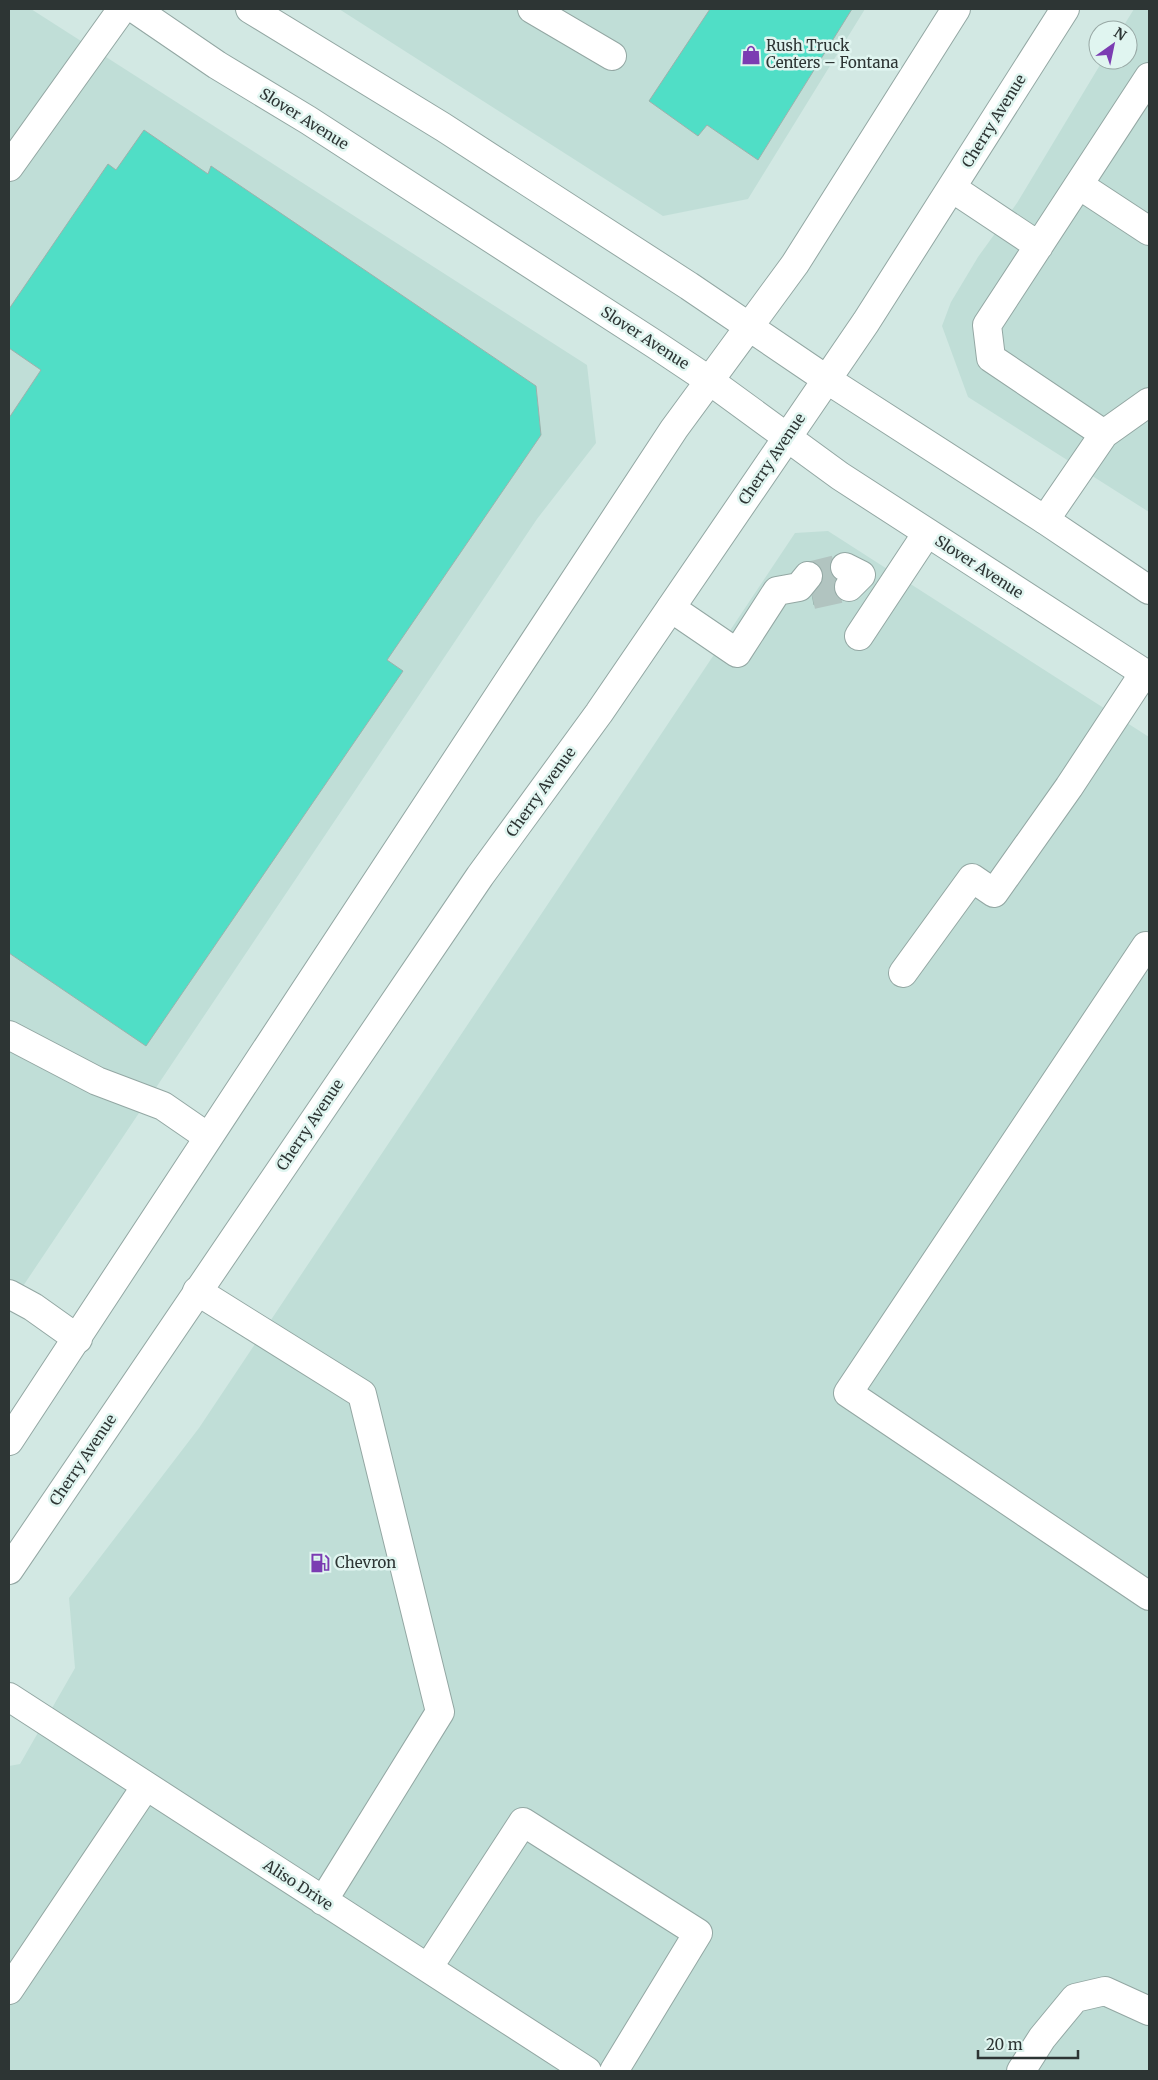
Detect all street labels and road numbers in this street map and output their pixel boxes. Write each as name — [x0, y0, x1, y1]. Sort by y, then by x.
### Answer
street label: Cherry Avenue — [957, 71, 1030, 171]
street label: Slover Avenue — [256, 84, 352, 154]
street label: Slover Avenue — [598, 302, 693, 373]
street label: Cherry Avenue — [734, 409, 809, 508]
street label: Slover Avenue — [932, 531, 1027, 602]
street label: Cherry Avenue — [502, 743, 580, 840]
street label: Cherry Avenue — [272, 1075, 347, 1174]
street label: Cherry Avenue — [45, 1410, 120, 1509]
street label: Aliso Drive — [259, 1855, 337, 1914]

